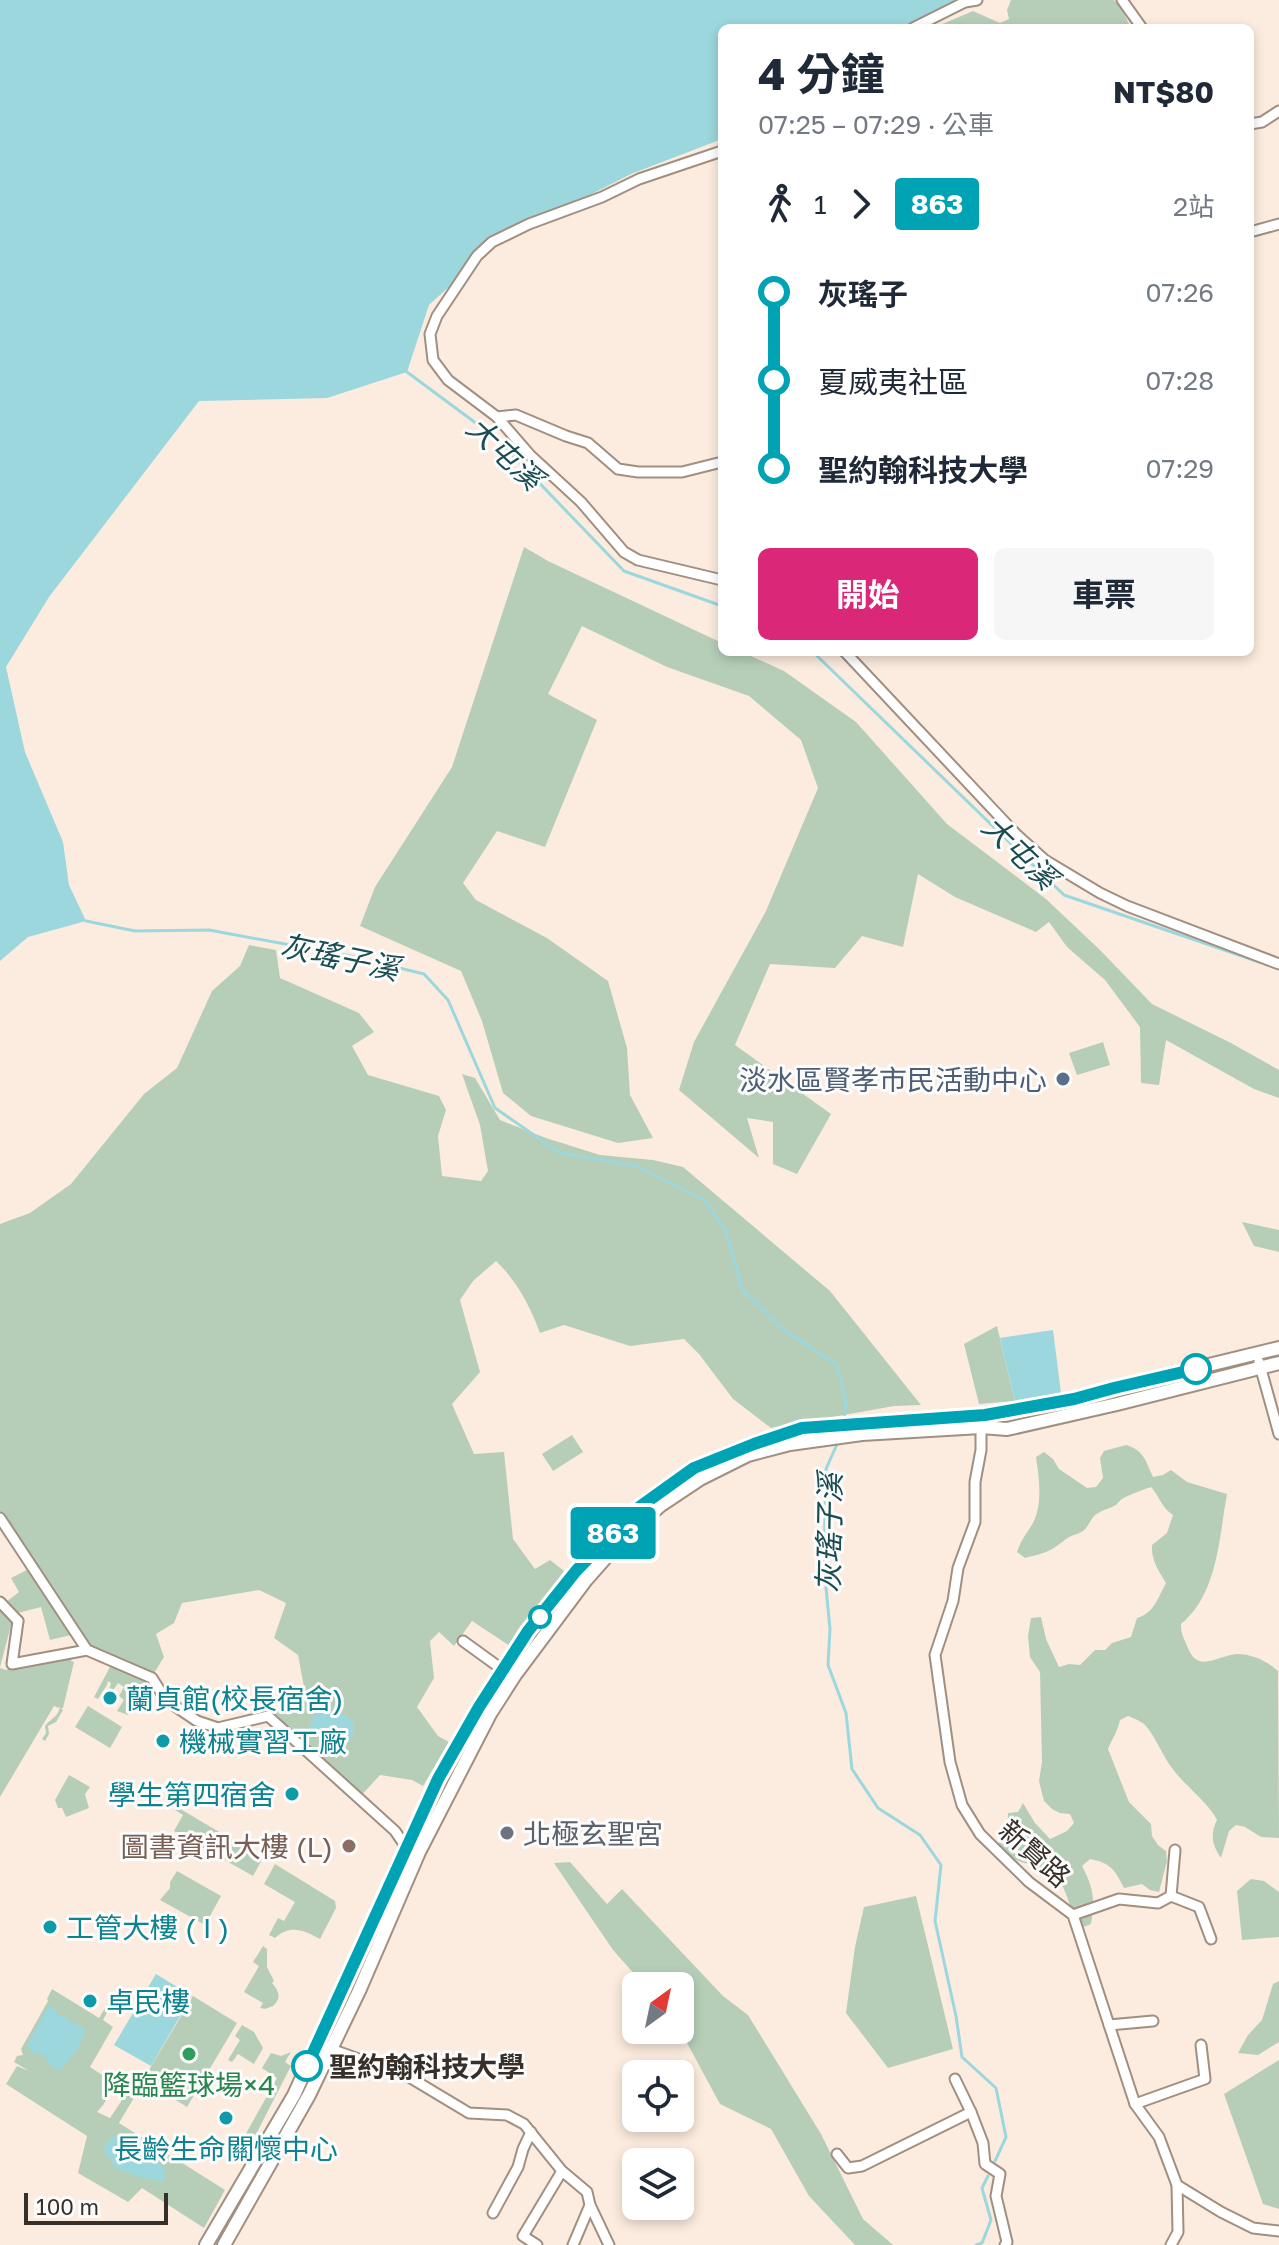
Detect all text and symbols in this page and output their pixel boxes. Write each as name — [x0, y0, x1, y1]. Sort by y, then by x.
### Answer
text: 4 分鐘 — [758, 47, 885, 100]
text: NT$80 — [1113, 74, 1214, 110]
text: 07:25 – 07:29 · 公車 — [758, 109, 994, 140]
icon: walk — [758, 182, 802, 226]
icon: forward — [839, 182, 883, 226]
text: 863 — [911, 187, 963, 220]
text: 1 — [814, 189, 827, 220]
text: 2站 — [1173, 191, 1214, 222]
text: 灰瑤子 — [818, 276, 908, 312]
text: 07:26 — [1145, 277, 1214, 308]
text: 夏威夷社區 — [818, 364, 968, 400]
text: 07:28 — [1145, 365, 1214, 396]
water label: 大屯溪 — [460, 409, 553, 500]
text: 聖約翰科技大學 — [818, 452, 1028, 488]
text: 07:29 — [1145, 453, 1214, 484]
button: 開始 — [758, 548, 978, 640]
button: 車票 — [994, 548, 1214, 640]
water label: 大屯溪 — [975, 808, 1068, 899]
water label: 灰瑤子溪 — [278, 927, 406, 988]
place label: 淡水區賢孝市民活動中心 — [739, 1063, 1047, 1096]
marker: 淡水區賢孝市民活動中心 — [1054, 1070, 1072, 1088]
unlabelled marker — [1181, 1354, 1211, 1384]
water label: 灰瑤子溪 — [810, 1469, 848, 1593]
line badge: 863 — [567, 1507, 659, 1559]
text: 863 — [587, 1516, 639, 1549]
unlabelled marker — [529, 1606, 551, 1628]
place label: 蘭貞館(校長宿舍) — [126, 1682, 343, 1715]
marker: 蘭貞館(校長宿舍) — [101, 1689, 119, 1707]
place label: 機械實習工廠 — [179, 1725, 347, 1758]
marker: 機械實習工廠 — [154, 1732, 172, 1750]
place label: 學生第四宿舍 — [108, 1778, 276, 1811]
marker: 學生第四宿舍 — [283, 1785, 301, 1803]
street label: 新賢路 — [993, 1813, 1077, 1893]
place label: 北極玄聖宮 — [523, 1817, 663, 1850]
marker: 北極玄聖宮 — [498, 1824, 516, 1842]
place label: 圖書資訊大樓 (L) — [121, 1830, 333, 1863]
marker: 圖書資訊大樓 (L) — [340, 1837, 358, 1855]
place label: 工管大樓 ( I ) — [66, 1911, 229, 1944]
marker: 工管大樓 ( I ) — [41, 1918, 59, 1936]
north arrow — [622, 1972, 694, 2044]
map controls — [622, 1972, 694, 2220]
place label: 卓民樓 — [106, 1985, 190, 2018]
marker: 卓民樓 — [81, 1992, 99, 2010]
marker: 降臨籃球場×4 — [180, 2045, 198, 2063]
place label: 聖約翰科技大學 — [329, 2050, 525, 2083]
marker: 聖約翰科技大學 — [292, 2051, 322, 2081]
button: locate — [622, 2060, 694, 2132]
place label: 降臨籃球場×4 — [103, 2068, 275, 2101]
marker: 長齡生命關懷中心 — [217, 2109, 235, 2127]
place label: 長齡生命關懷中心 — [114, 2132, 338, 2165]
button: layers — [622, 2148, 694, 2220]
scale bar — [24, 2189, 168, 2225]
text: 100 m — [36, 2193, 99, 2220]

